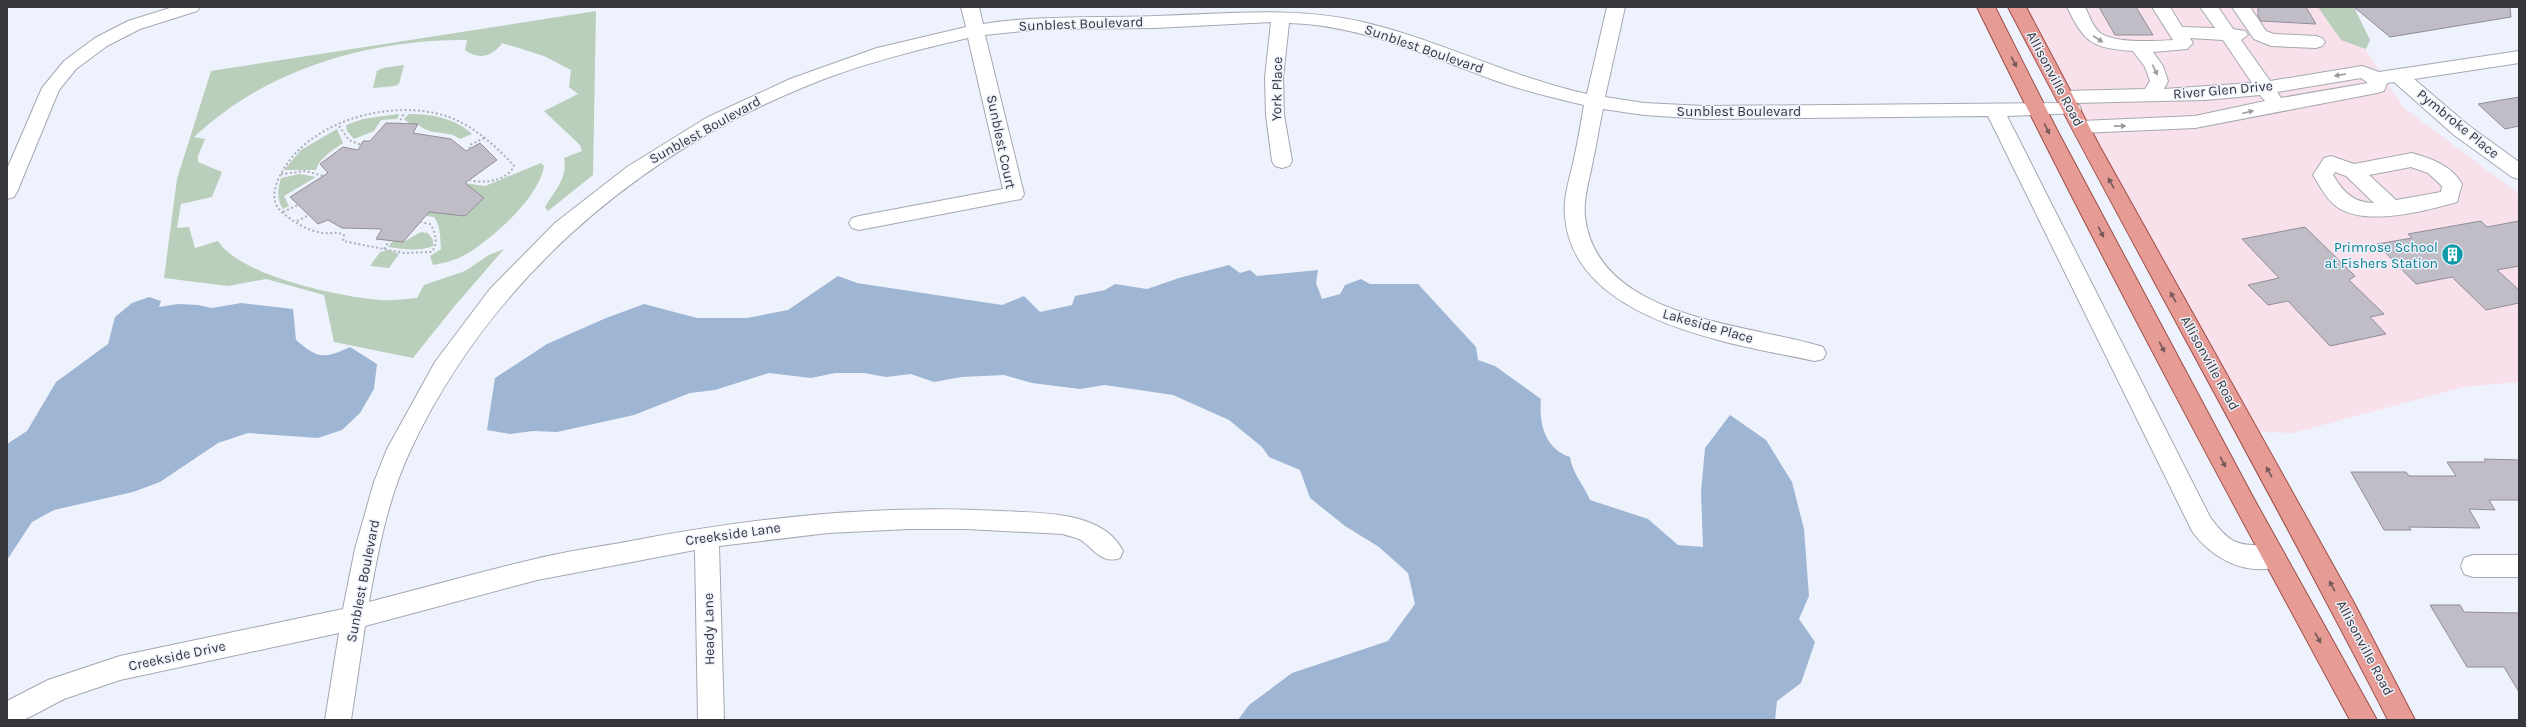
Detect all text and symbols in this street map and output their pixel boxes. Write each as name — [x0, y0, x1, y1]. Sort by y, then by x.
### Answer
street label: Sunblest Boulevard — [1018, 13, 1144, 35]
street label: Sunblest Boulevard — [1362, 21, 1486, 77]
street label: Allisonville Road — [2023, 29, 2087, 129]
one-way arrow — [2092, 35, 2103, 42]
one-way arrow — [2011, 56, 2017, 67]
street label: York Place — [1268, 57, 1286, 121]
one-way arrow — [2152, 64, 2158, 75]
one-way arrow — [2334, 72, 2347, 78]
street label: River Glen Drive — [2172, 77, 2274, 103]
street label: Pymbroke Place — [2414, 86, 2502, 162]
street label: Sunblest Boulevard — [646, 92, 764, 168]
street label: Sunblest Court — [983, 93, 1019, 191]
street label: Sunblest Boulevard — [1677, 103, 1801, 120]
one-way arrow — [2243, 109, 2255, 115]
one-way arrow — [2044, 123, 2050, 134]
one-way arrow — [2114, 123, 2127, 129]
one-way arrow — [2107, 177, 2114, 189]
one-way arrow — [2098, 226, 2105, 238]
place label: Primrose School at Fishers Station — [2324, 239, 2438, 272]
building icon: Primrose School at Fishers Station — [2440, 242, 2466, 268]
one-way arrow — [2170, 291, 2177, 303]
street label: Lakeside Place — [1661, 305, 1755, 347]
street label: Allisonville Road — [2177, 313, 2243, 413]
one-way arrow — [2159, 341, 2165, 353]
one-way arrow — [2220, 456, 2226, 468]
one-way arrow — [2266, 466, 2273, 478]
street label: Sunblest Boulevard — [343, 518, 383, 644]
street label: Creekside Lane — [684, 519, 782, 549]
one-way arrow — [2329, 580, 2335, 592]
street label: Heady Lane — [700, 593, 718, 665]
street label: Allisonville Road — [2333, 598, 2397, 698]
one-way arrow — [2315, 632, 2321, 644]
street label: Creekside Drive — [127, 637, 227, 675]

